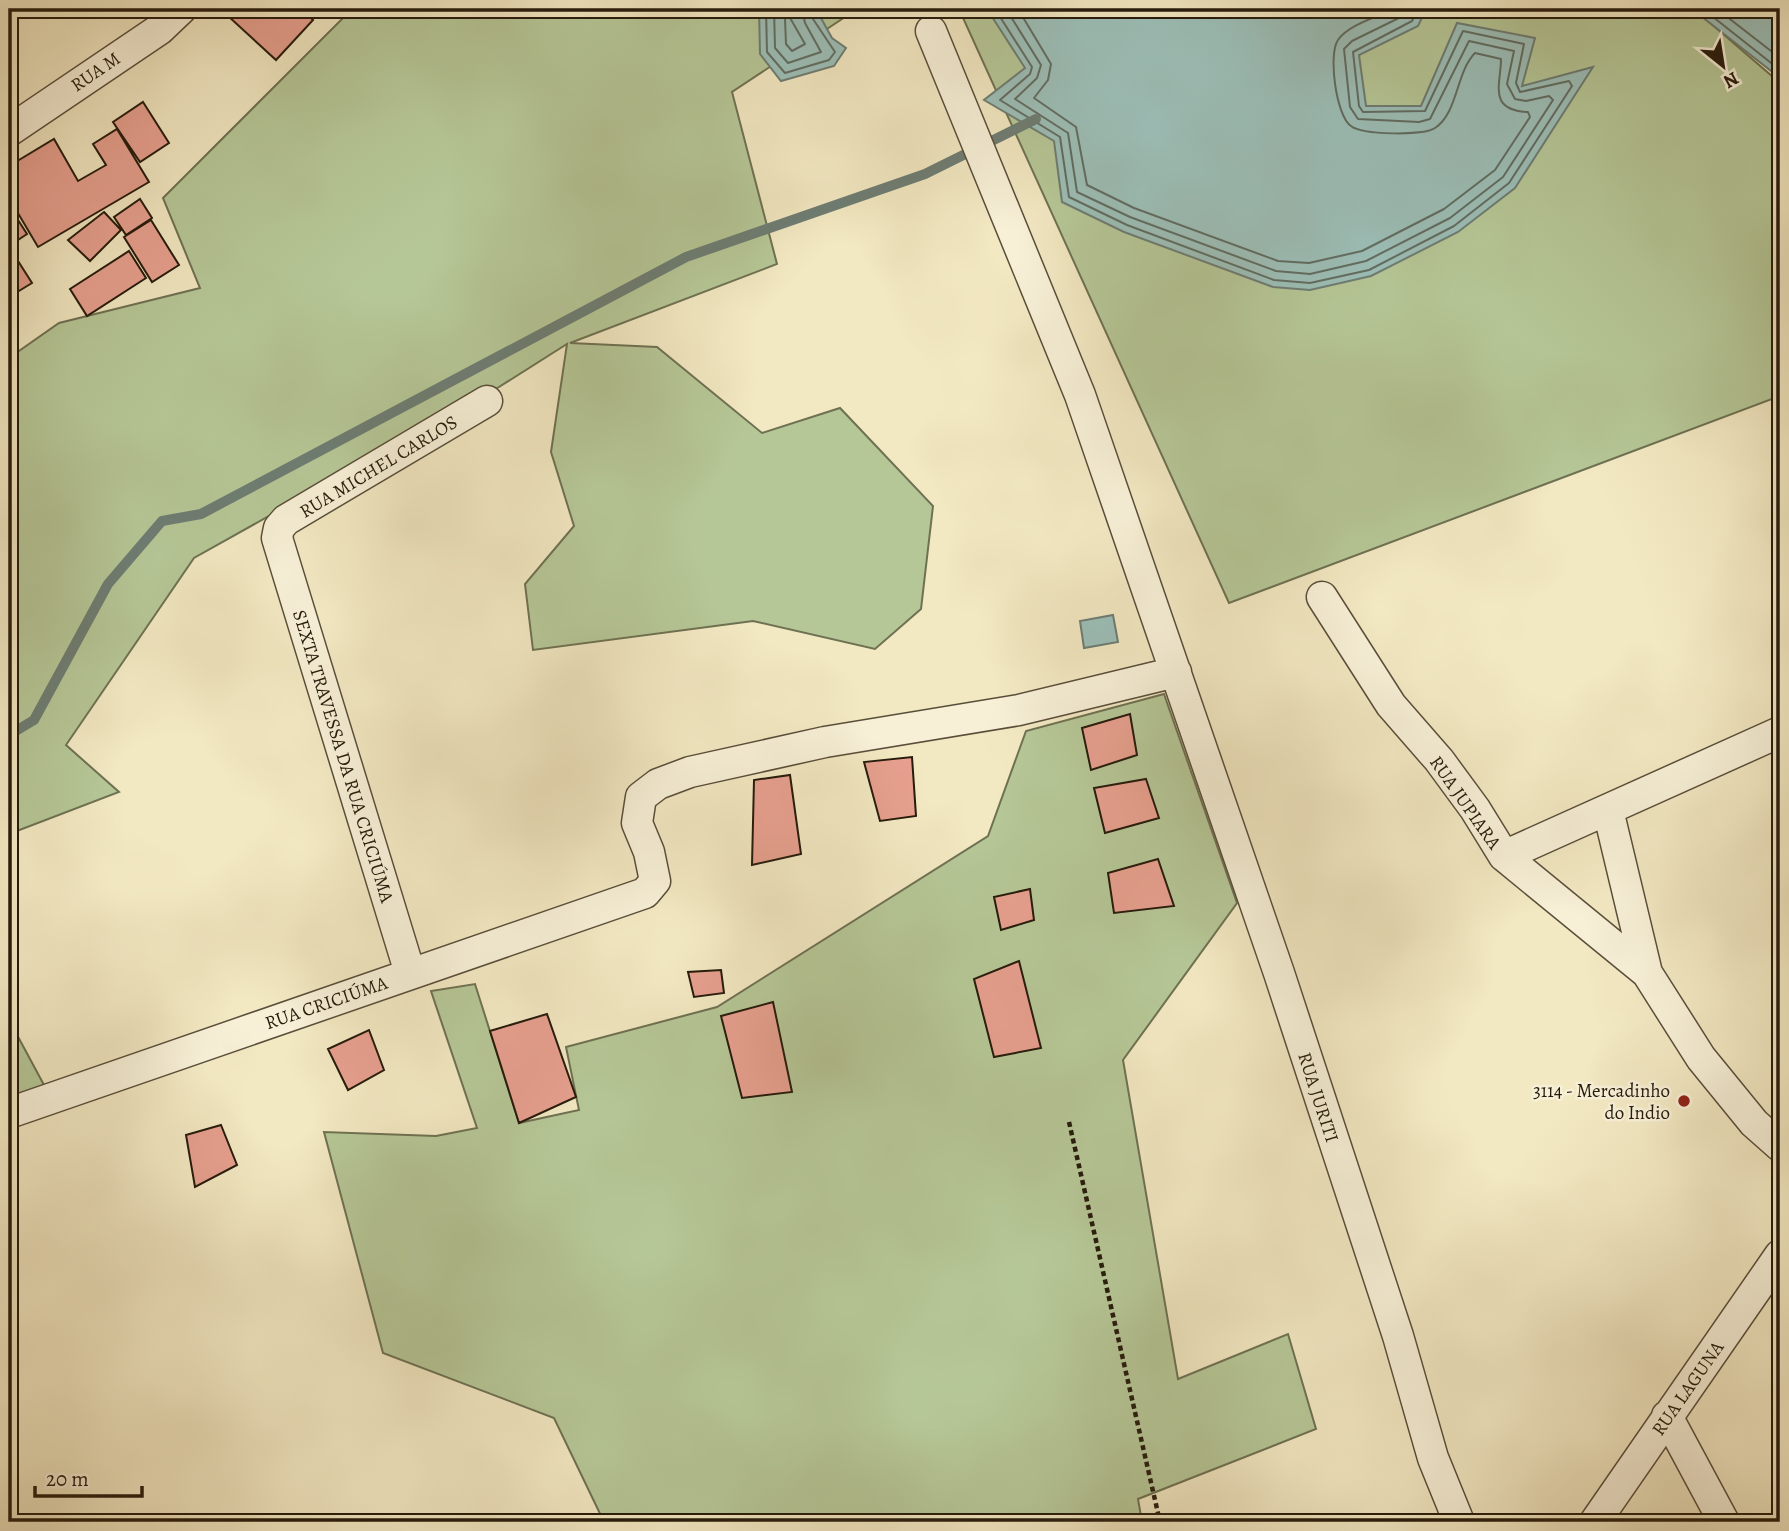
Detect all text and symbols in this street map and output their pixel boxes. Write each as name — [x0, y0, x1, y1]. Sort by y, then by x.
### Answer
north arrow — [1688, 32, 1758, 102]
street label: RUA M — [66, 46, 126, 98]
text: N — [1718, 65, 1743, 95]
street label: RUA MICHEL CARLOS — [295, 409, 462, 524]
street label: SEXTA TRAVESSA DA RUA CRICIÚMA — [286, 607, 400, 907]
street label: RUA JUPIARA — [1423, 750, 1508, 855]
street label: RUA CRICIÚMA — [262, 970, 392, 1036]
street label: RUA JURITI — [1291, 1049, 1345, 1146]
place label: 3114 - Mercadinho do Indio — [1533, 1078, 1670, 1126]
marker: 3114 - Mercadinho do Indio — [1676, 1093, 1692, 1109]
street label: RUA LAGUNA — [1646, 1335, 1731, 1441]
scale bar — [35, 1454, 142, 1498]
text: 20 m — [46, 1465, 89, 1493]

